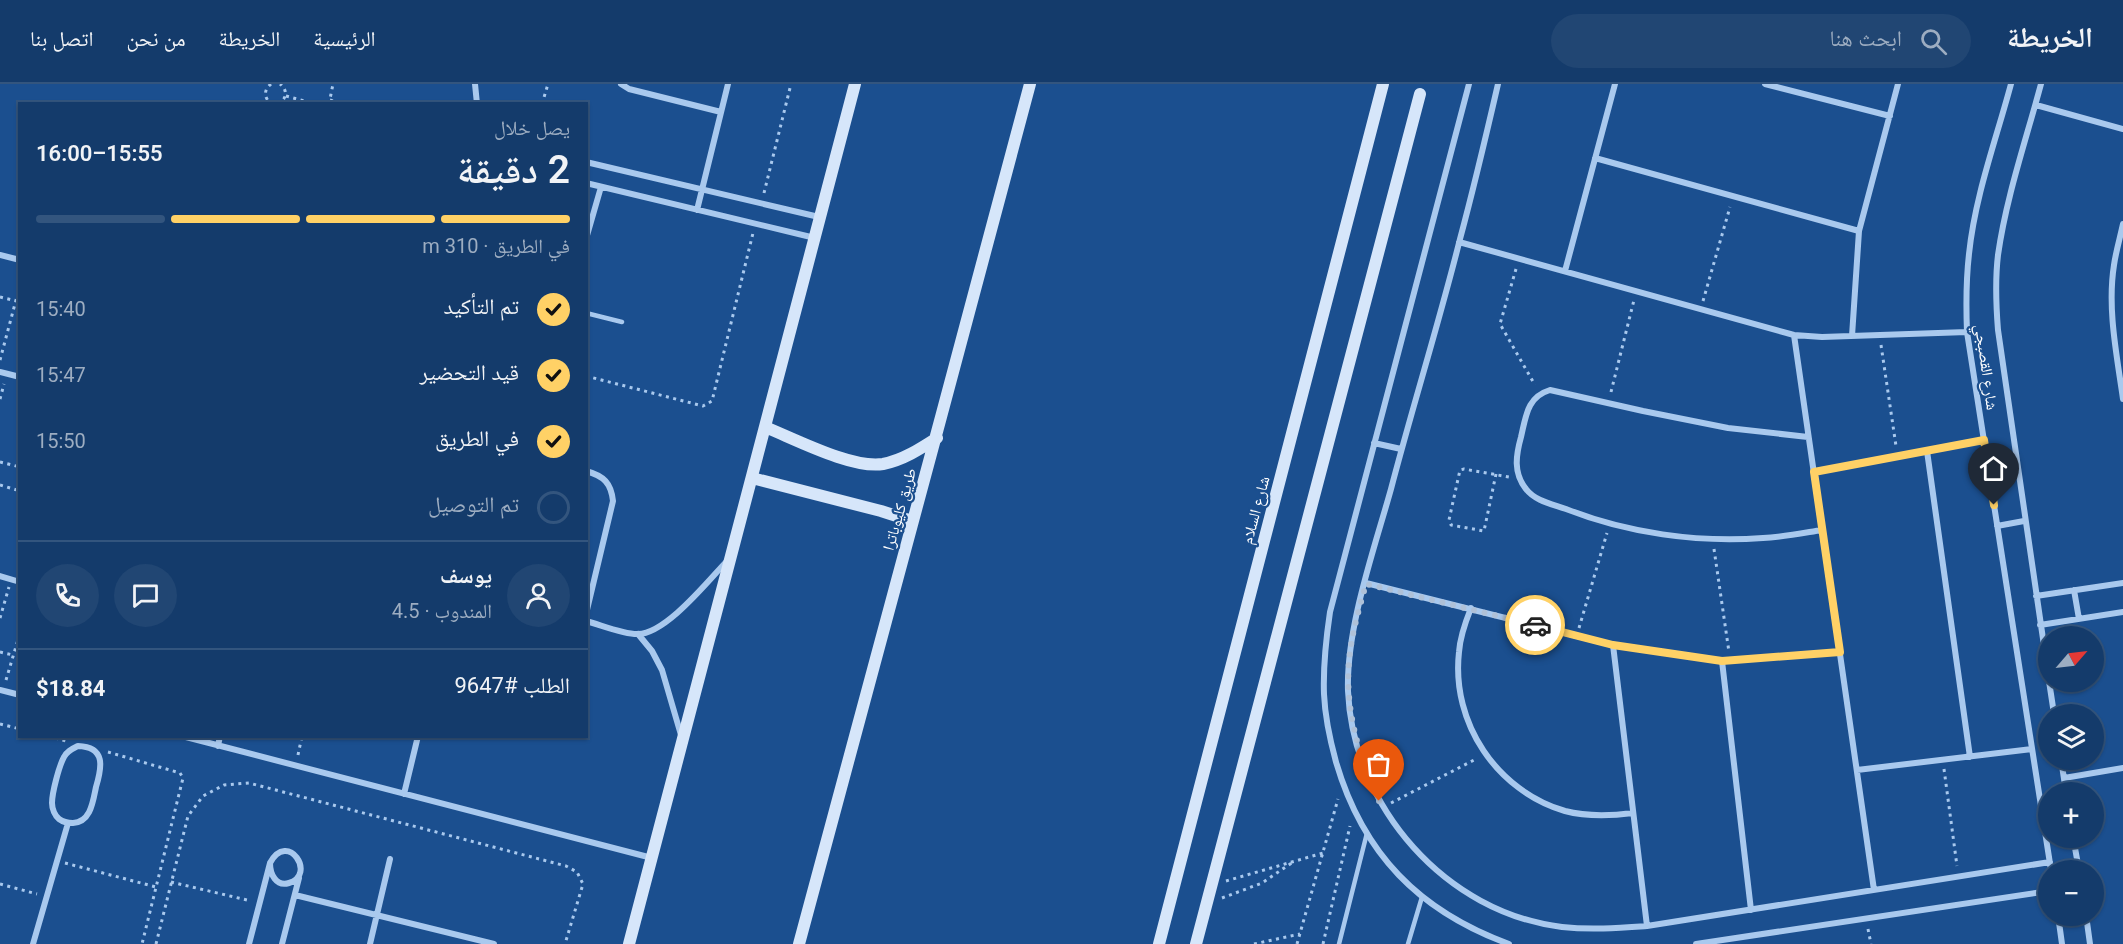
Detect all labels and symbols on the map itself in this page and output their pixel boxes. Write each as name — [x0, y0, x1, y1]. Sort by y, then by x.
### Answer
street label: شارع القصبجي — [1968, 323, 2002, 412]
pin — [1968, 443, 2019, 505]
street label: طريق كليوباترا — [879, 466, 921, 553]
street label: شارع السلام — [1237, 474, 1275, 547]
courier — [1505, 595, 1565, 655]
north arrow — [2038, 626, 2104, 692]
pin — [1353, 739, 1404, 801]

